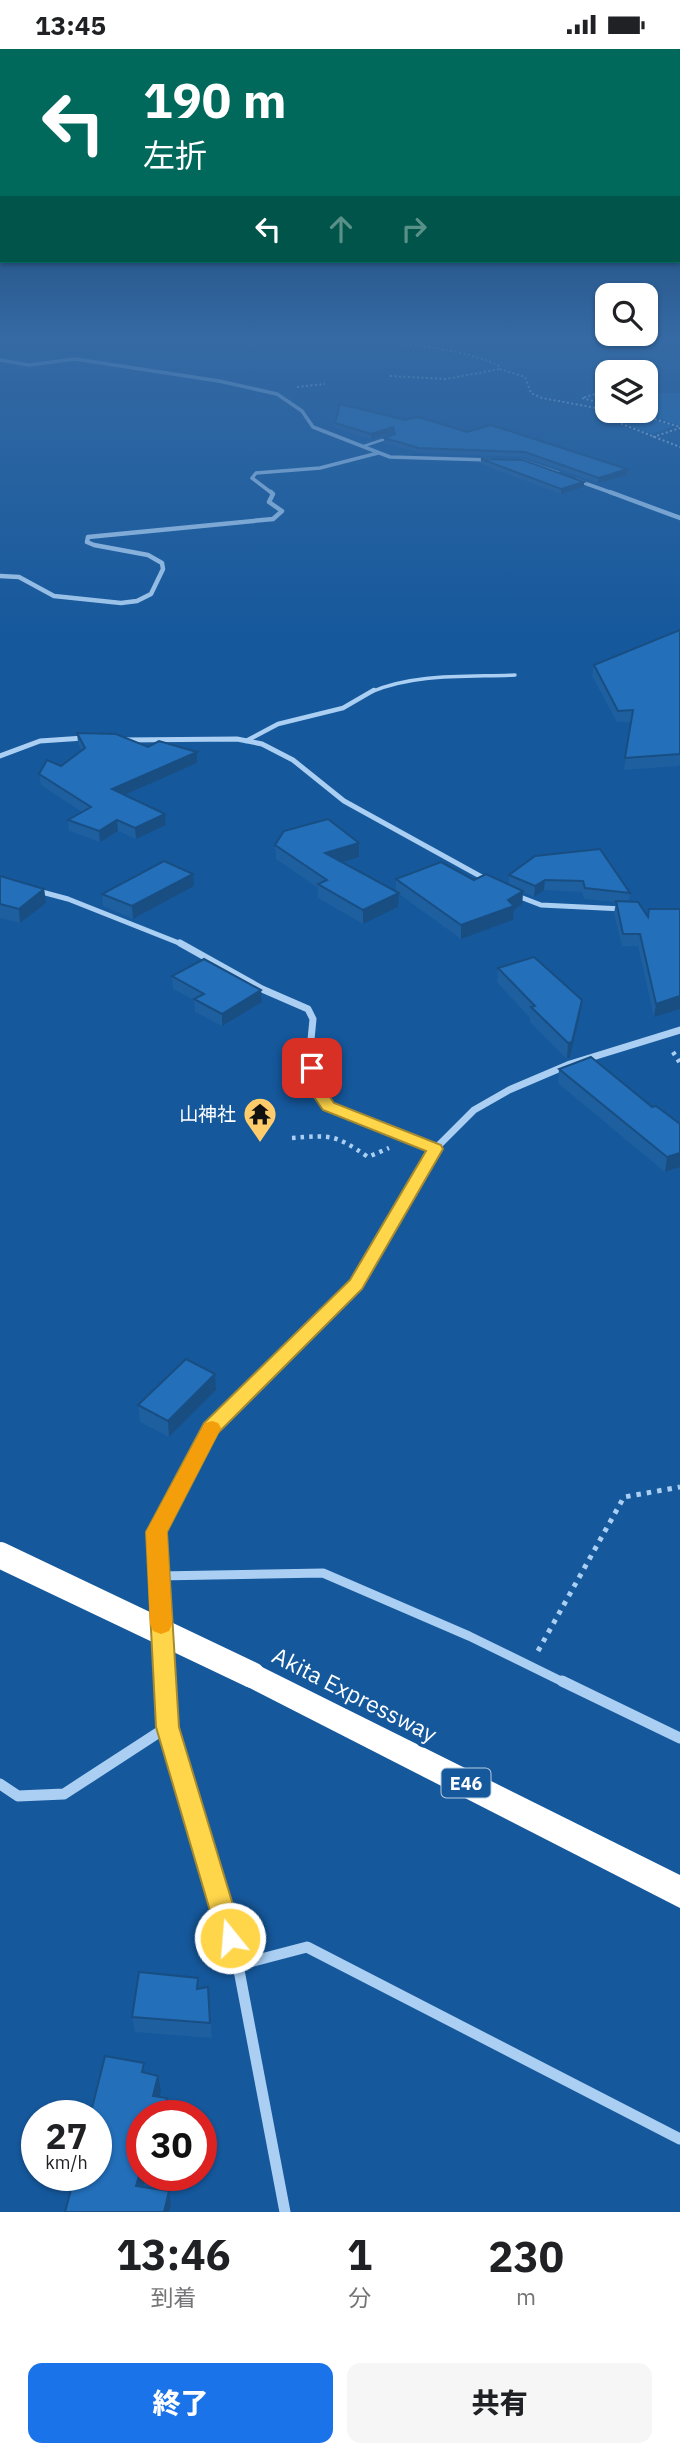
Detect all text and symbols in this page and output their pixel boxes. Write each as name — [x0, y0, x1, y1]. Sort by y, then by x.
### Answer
text: 13:45 — [35, 8, 106, 42]
text: 190 m — [143, 68, 287, 131]
icon: left — [28, 77, 119, 168]
text: 左折 — [143, 134, 207, 176]
icon: left — [249, 210, 287, 248]
icon: ahead — [322, 210, 360, 248]
icon: right — [395, 210, 433, 248]
map controls — [595, 283, 658, 423]
button: search — [595, 283, 658, 346]
button: layers — [595, 360, 658, 423]
pin — [282, 1038, 342, 1098]
icon: arrive — [293, 1049, 331, 1087]
temple icon: 山神社 — [241, 1095, 279, 1144]
place label: 山神社 — [179, 1102, 236, 1126]
street label: Akita Expressway — [268, 1640, 443, 1749]
road number: E46 — [442, 1769, 490, 1798]
position arrow — [193, 1901, 267, 1975]
speed limit sign: 30 — [126, 2100, 217, 2191]
text: 27 — [45, 2113, 88, 2159]
text: km/h — [45, 2151, 88, 2174]
text: 13:46 — [116, 2227, 231, 2282]
text: 1 — [347, 2227, 372, 2282]
text: 230 — [488, 2229, 564, 2284]
text: m — [516, 2281, 536, 2311]
text: 到着 — [150, 2282, 196, 2312]
text: 分 — [348, 2282, 371, 2312]
button: 終了 — [28, 2363, 333, 2443]
button: 共有 — [347, 2363, 652, 2443]

